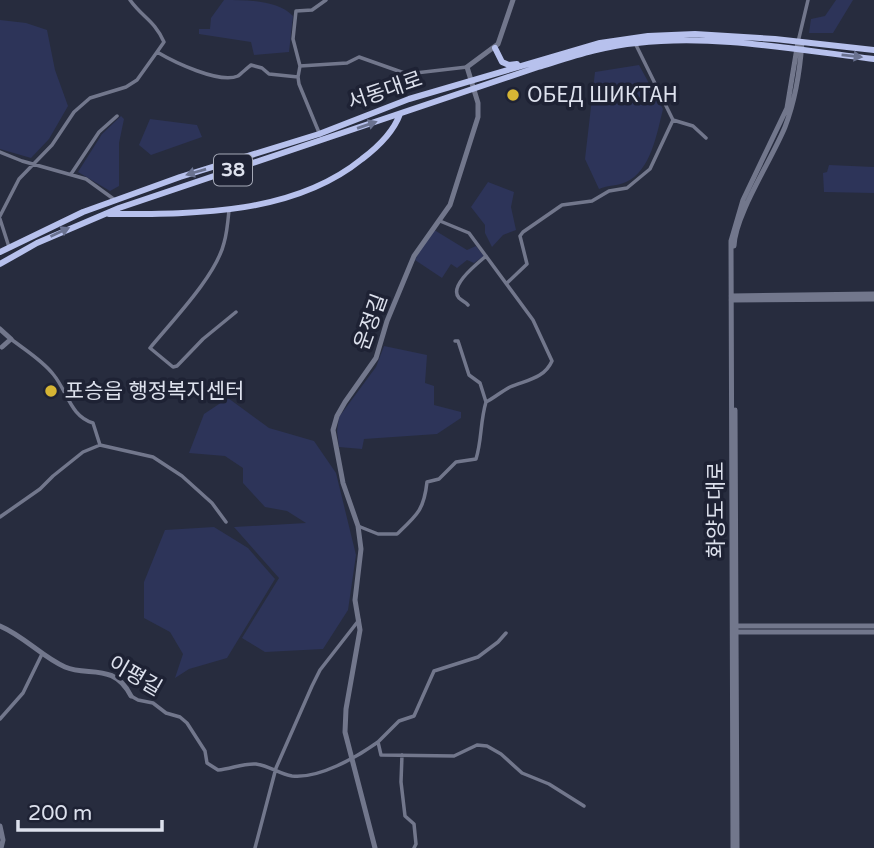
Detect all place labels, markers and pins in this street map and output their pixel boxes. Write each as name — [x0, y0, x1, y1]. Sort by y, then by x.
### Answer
place label: ОБЕД ШИКТАН — [527, 83, 678, 108]
marker: ОБЕД ШИКТАН — [505, 87, 521, 103]
place label: 포승읍 행정복지센터 — [65, 379, 244, 404]
marker: 포승읍 행정복지센터 — [43, 383, 59, 399]

